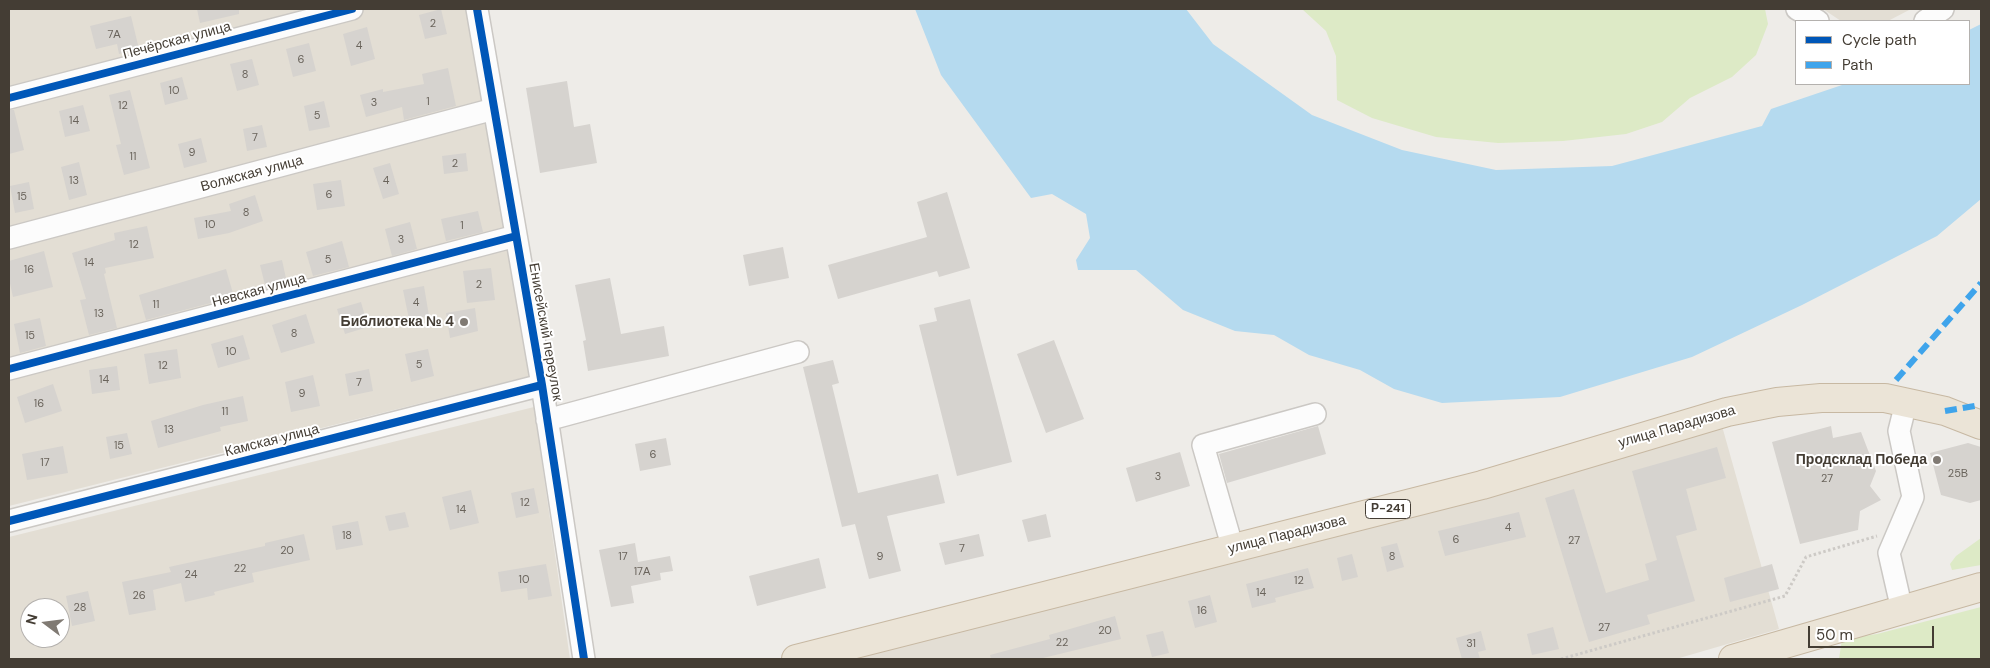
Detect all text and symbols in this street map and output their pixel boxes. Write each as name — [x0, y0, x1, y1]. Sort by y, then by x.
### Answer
house number: 2 — [430, 17, 436, 31]
street label: Печёрская улица — [121, 18, 233, 64]
legend — [1795, 20, 1970, 85]
house number: 7А — [107, 28, 121, 42]
text: Cycle path — [1842, 30, 1917, 50]
house number: 4 — [356, 39, 362, 53]
house number: 6 — [298, 53, 304, 67]
text: Path — [1842, 55, 1873, 75]
house number: 8 — [242, 68, 248, 82]
house number: 10 — [169, 84, 179, 98]
house number: 1 — [426, 95, 430, 109]
house number: 3 — [371, 96, 377, 110]
house number: 12 — [118, 99, 128, 113]
house number: 5 — [314, 109, 320, 123]
house number: 14 — [69, 114, 79, 128]
house number: 7 — [252, 131, 258, 145]
house number: 9 — [189, 146, 195, 160]
house number: 11 — [130, 150, 136, 164]
street label: Волжская улица — [199, 152, 305, 196]
house number: 2 — [452, 157, 458, 171]
house number: 13 — [69, 174, 79, 188]
house number: 4 — [383, 174, 389, 188]
house number: 6 — [326, 188, 332, 202]
house number: 15 — [17, 190, 27, 204]
house number: 8 — [243, 206, 249, 220]
house number: 10 — [205, 218, 215, 232]
house number: 1 — [460, 219, 464, 233]
house number: 3 — [398, 233, 404, 247]
house number: 12 — [129, 238, 139, 252]
house number: 5 — [325, 253, 331, 267]
house number: 14 — [84, 256, 94, 270]
street label: Енисейский переулок — [525, 262, 565, 402]
house number: 16 — [24, 263, 34, 277]
street label: Невская улица — [210, 270, 308, 312]
house number: 2 — [476, 278, 482, 292]
house number: 4 — [413, 296, 419, 310]
house number: 11 — [153, 298, 159, 312]
house number: 13 — [94, 307, 104, 321]
place label: Библиотека № 4 — [341, 314, 454, 330]
marker: Библиотека № 4 — [458, 316, 470, 328]
house number: 8 — [291, 327, 297, 341]
house number: 15 — [25, 329, 35, 343]
house number: 10 — [226, 345, 236, 359]
house number: 5 — [416, 358, 422, 372]
house number: 12 — [158, 359, 168, 373]
house number: 14 — [99, 373, 109, 387]
house number: 7 — [356, 376, 362, 390]
house number: 9 — [299, 387, 305, 401]
house number: 16 — [34, 397, 44, 411]
street label: улица Парадизова — [1617, 402, 1737, 452]
house number: 11 — [222, 405, 228, 419]
street label: Камская улица — [223, 421, 321, 461]
house number: 13 — [164, 423, 174, 437]
house number: 15 — [114, 439, 124, 453]
house number: 6 — [650, 448, 656, 462]
place label: Продсклад Победа — [1796, 452, 1927, 468]
marker: Продсклад Победа — [1931, 454, 1943, 466]
house number: 17 — [40, 456, 50, 470]
house number: 25В — [1948, 467, 1968, 481]
house number: 3 — [1155, 470, 1161, 484]
house number: 27 — [1821, 472, 1833, 486]
house number: 12 — [520, 496, 530, 510]
road number: Р-241 — [1366, 499, 1410, 518]
house number: 14 — [456, 503, 466, 517]
street label: улица Парадизова — [1226, 512, 1348, 558]
house number: 4 — [1505, 521, 1511, 535]
house number: 18 — [342, 529, 352, 543]
house number: 6 — [1453, 533, 1459, 547]
house number: 27 — [1568, 534, 1580, 548]
house number: 7 — [959, 542, 965, 556]
house number: 20 — [280, 544, 294, 558]
house number: 17 — [618, 550, 628, 564]
house number: 9 — [877, 550, 883, 564]
house number: 8 — [1389, 550, 1395, 564]
house number: 22 — [234, 562, 246, 576]
house number: 17А — [634, 565, 650, 579]
house number: 24 — [185, 568, 197, 582]
house number: 10 — [519, 573, 529, 587]
house number: 12 — [1294, 574, 1304, 588]
house number: 14 — [1256, 586, 1266, 600]
house number: 26 — [132, 589, 146, 603]
north arrow — [20, 598, 70, 648]
house number: 28 — [74, 601, 86, 615]
house number: 16 — [1197, 604, 1207, 618]
text: N — [21, 612, 41, 627]
scale bar — [1810, 616, 1936, 648]
house number: 27 — [1598, 621, 1610, 635]
house number: 20 — [1098, 624, 1112, 638]
text: 50 m — [1816, 625, 1853, 645]
house number: 22 — [1056, 636, 1068, 650]
house number: 31 — [1466, 637, 1476, 651]

